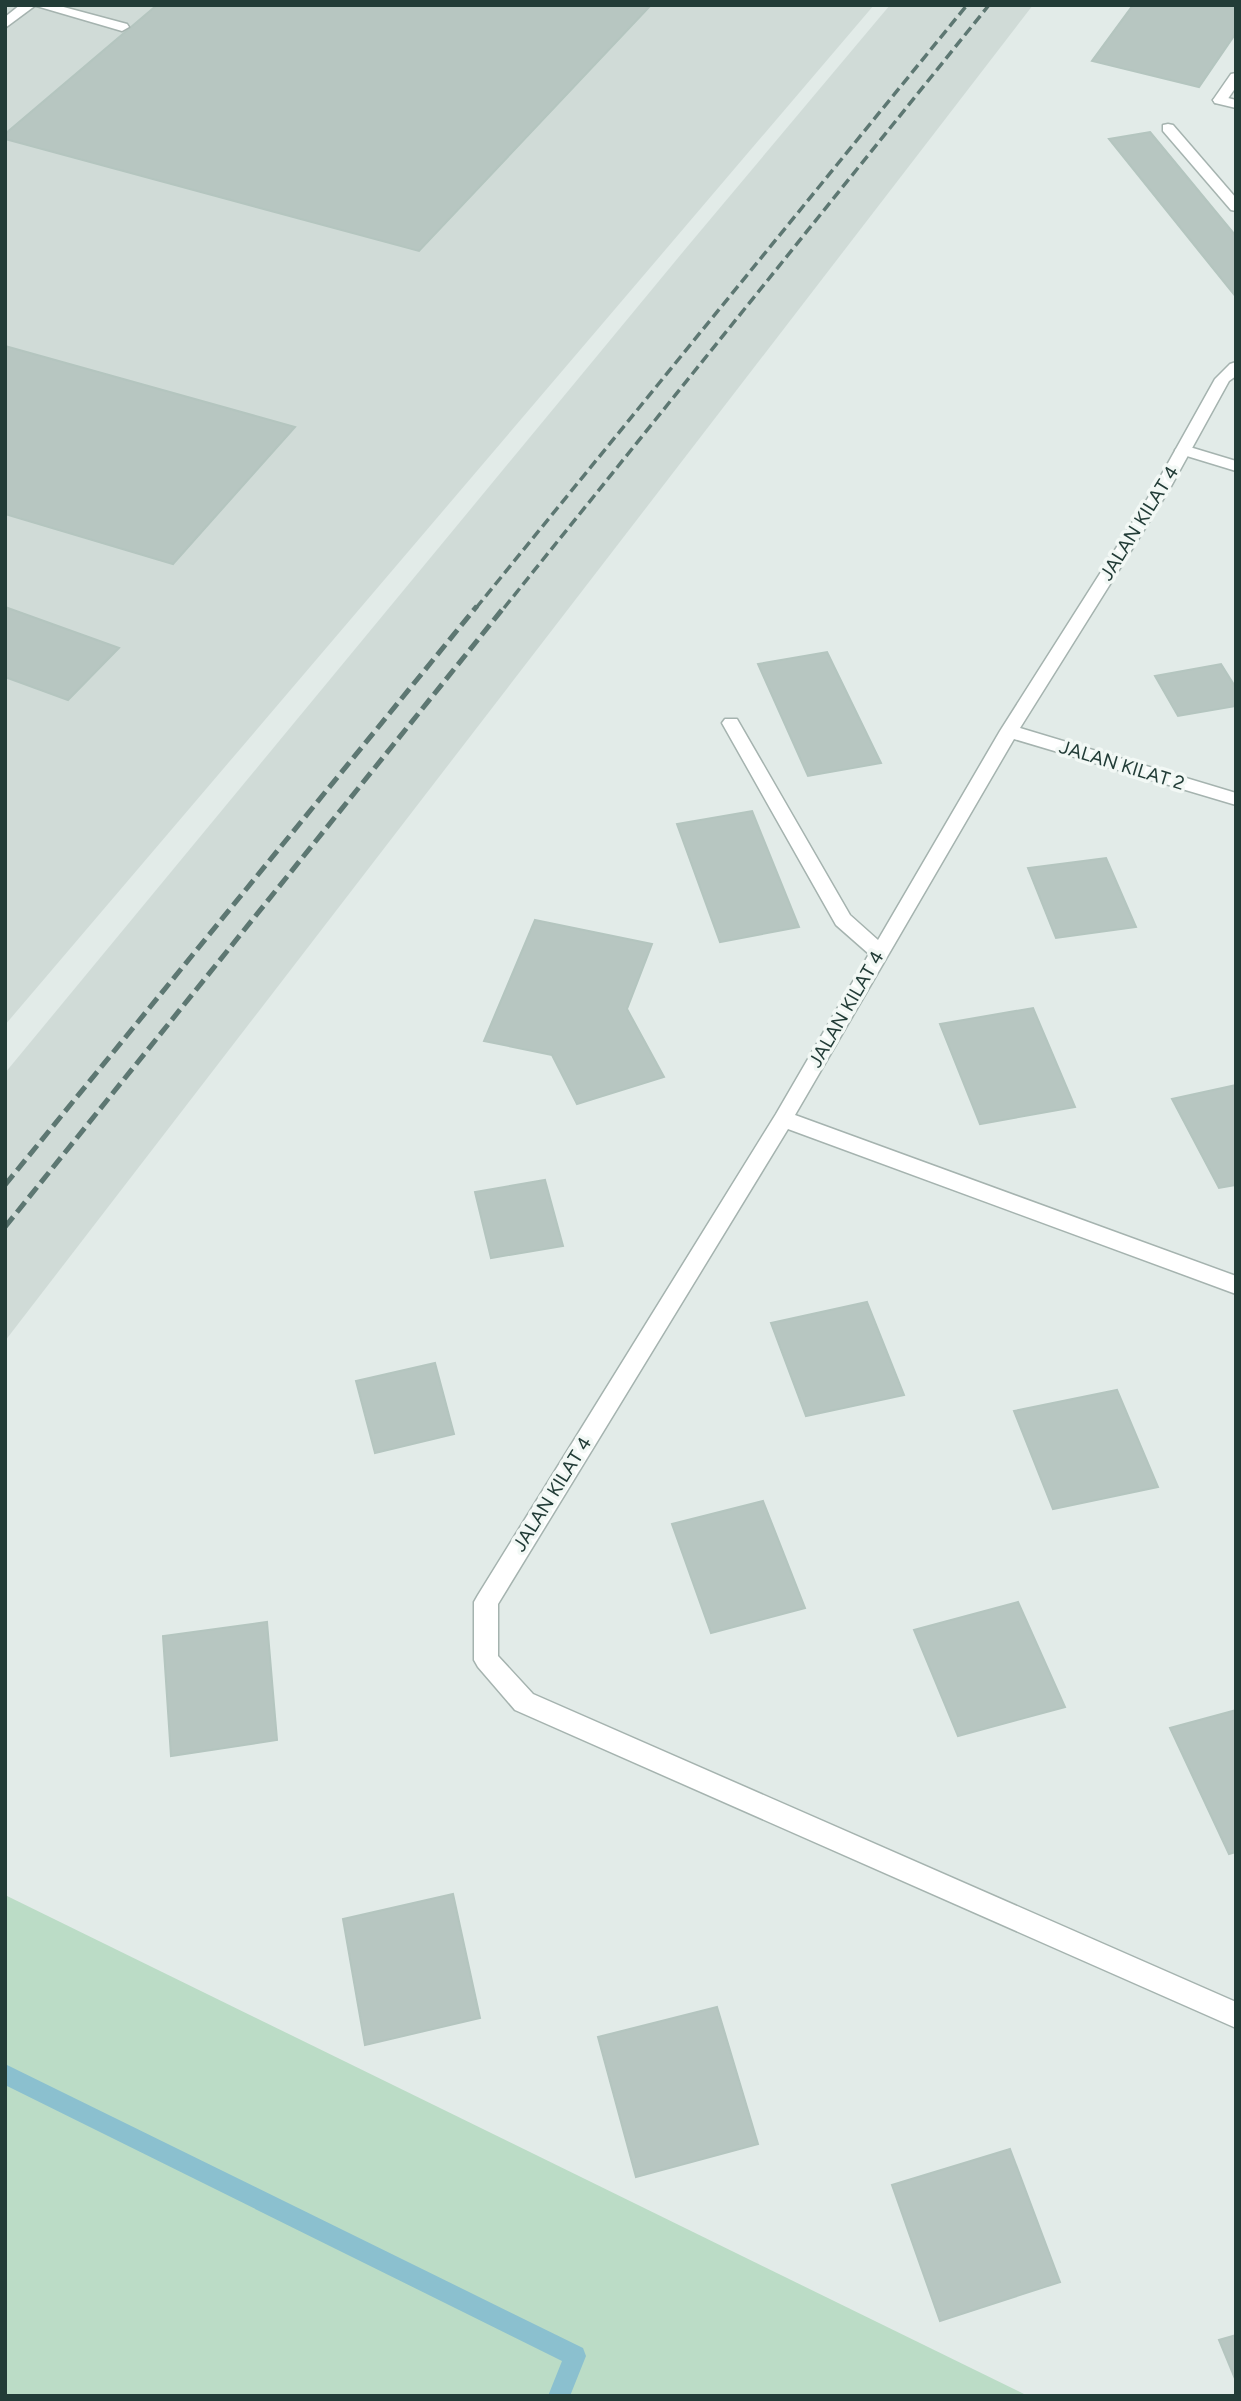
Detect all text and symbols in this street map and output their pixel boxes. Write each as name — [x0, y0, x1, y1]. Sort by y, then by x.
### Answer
street label: JALAN KILAT 4 — [1095, 461, 1184, 585]
street label: JALAN KILAT 2 — [1057, 735, 1187, 795]
street label: JALAN KILAT 4 — [803, 946, 889, 1071]
street label: JALAN KILAT 4 — [508, 1432, 597, 1556]

